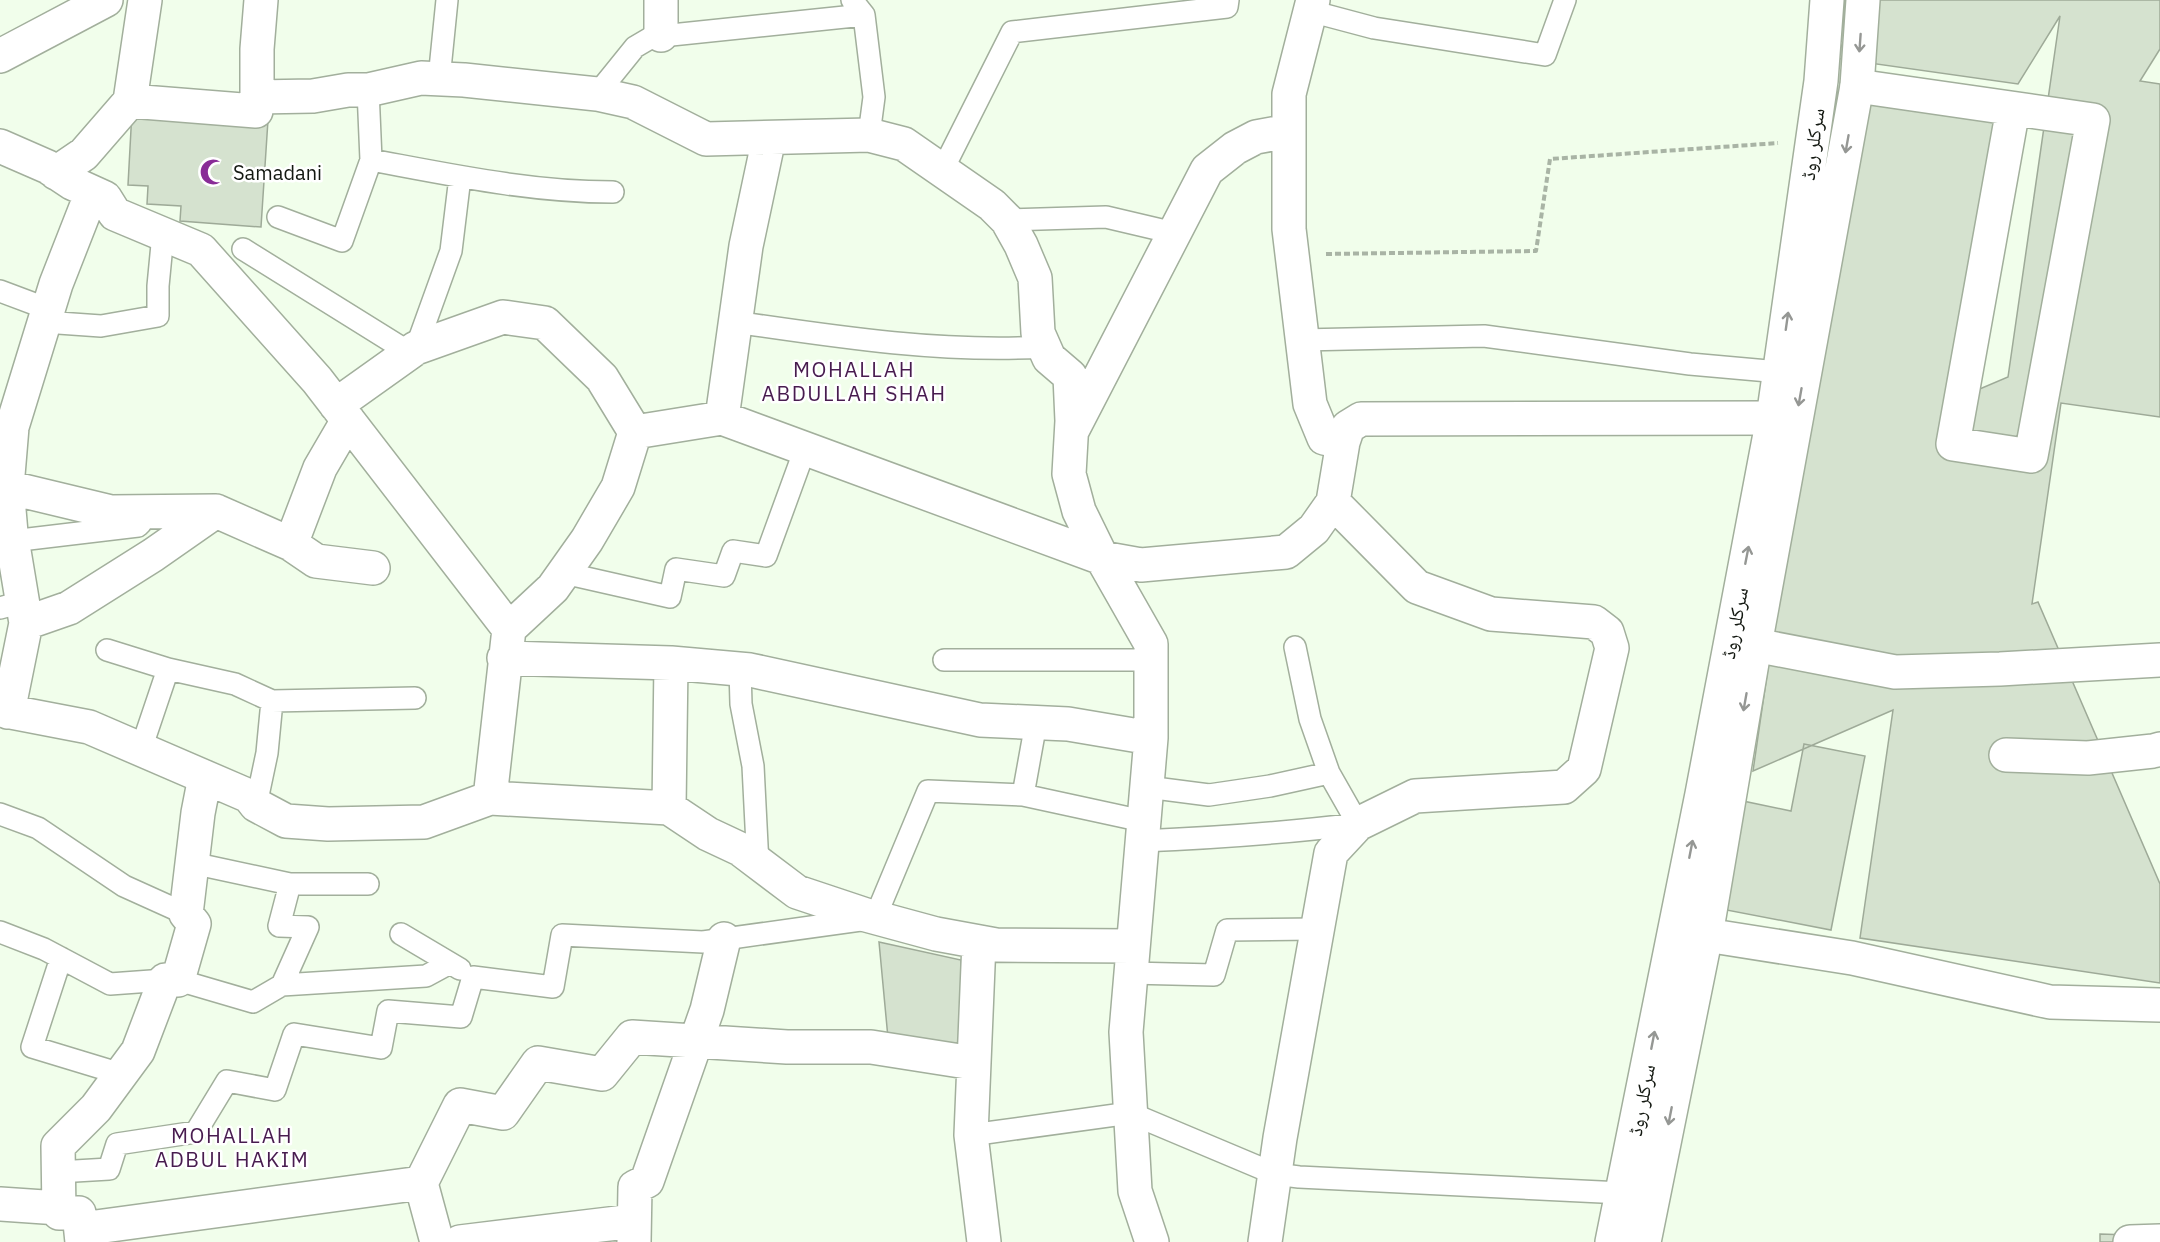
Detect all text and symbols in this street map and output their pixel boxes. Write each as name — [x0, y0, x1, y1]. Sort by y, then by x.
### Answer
one-way arrow — [1855, 33, 1866, 53]
street label: سرکلر روڈ — [1794, 106, 1830, 182]
one-way arrow — [1841, 133, 1852, 153]
mosque icon: Samadani — [198, 157, 228, 187]
place label: Samadani — [233, 159, 322, 186]
one-way arrow — [1782, 312, 1793, 331]
district label: MOHALLAH ABDULLAH SHAH — [761, 355, 947, 407]
one-way arrow — [1795, 387, 1806, 407]
one-way arrow — [1742, 545, 1753, 565]
street label: سرکلر روڈ — [1714, 585, 1754, 661]
one-way arrow — [1740, 692, 1751, 712]
one-way arrow — [1686, 840, 1697, 860]
one-way arrow — [1648, 1031, 1659, 1051]
street label: سرکلر روڈ — [1621, 1062, 1661, 1138]
one-way arrow — [1664, 1106, 1675, 1125]
district label: MOHALLAH ADBUL HAKIM — [155, 1121, 309, 1173]

